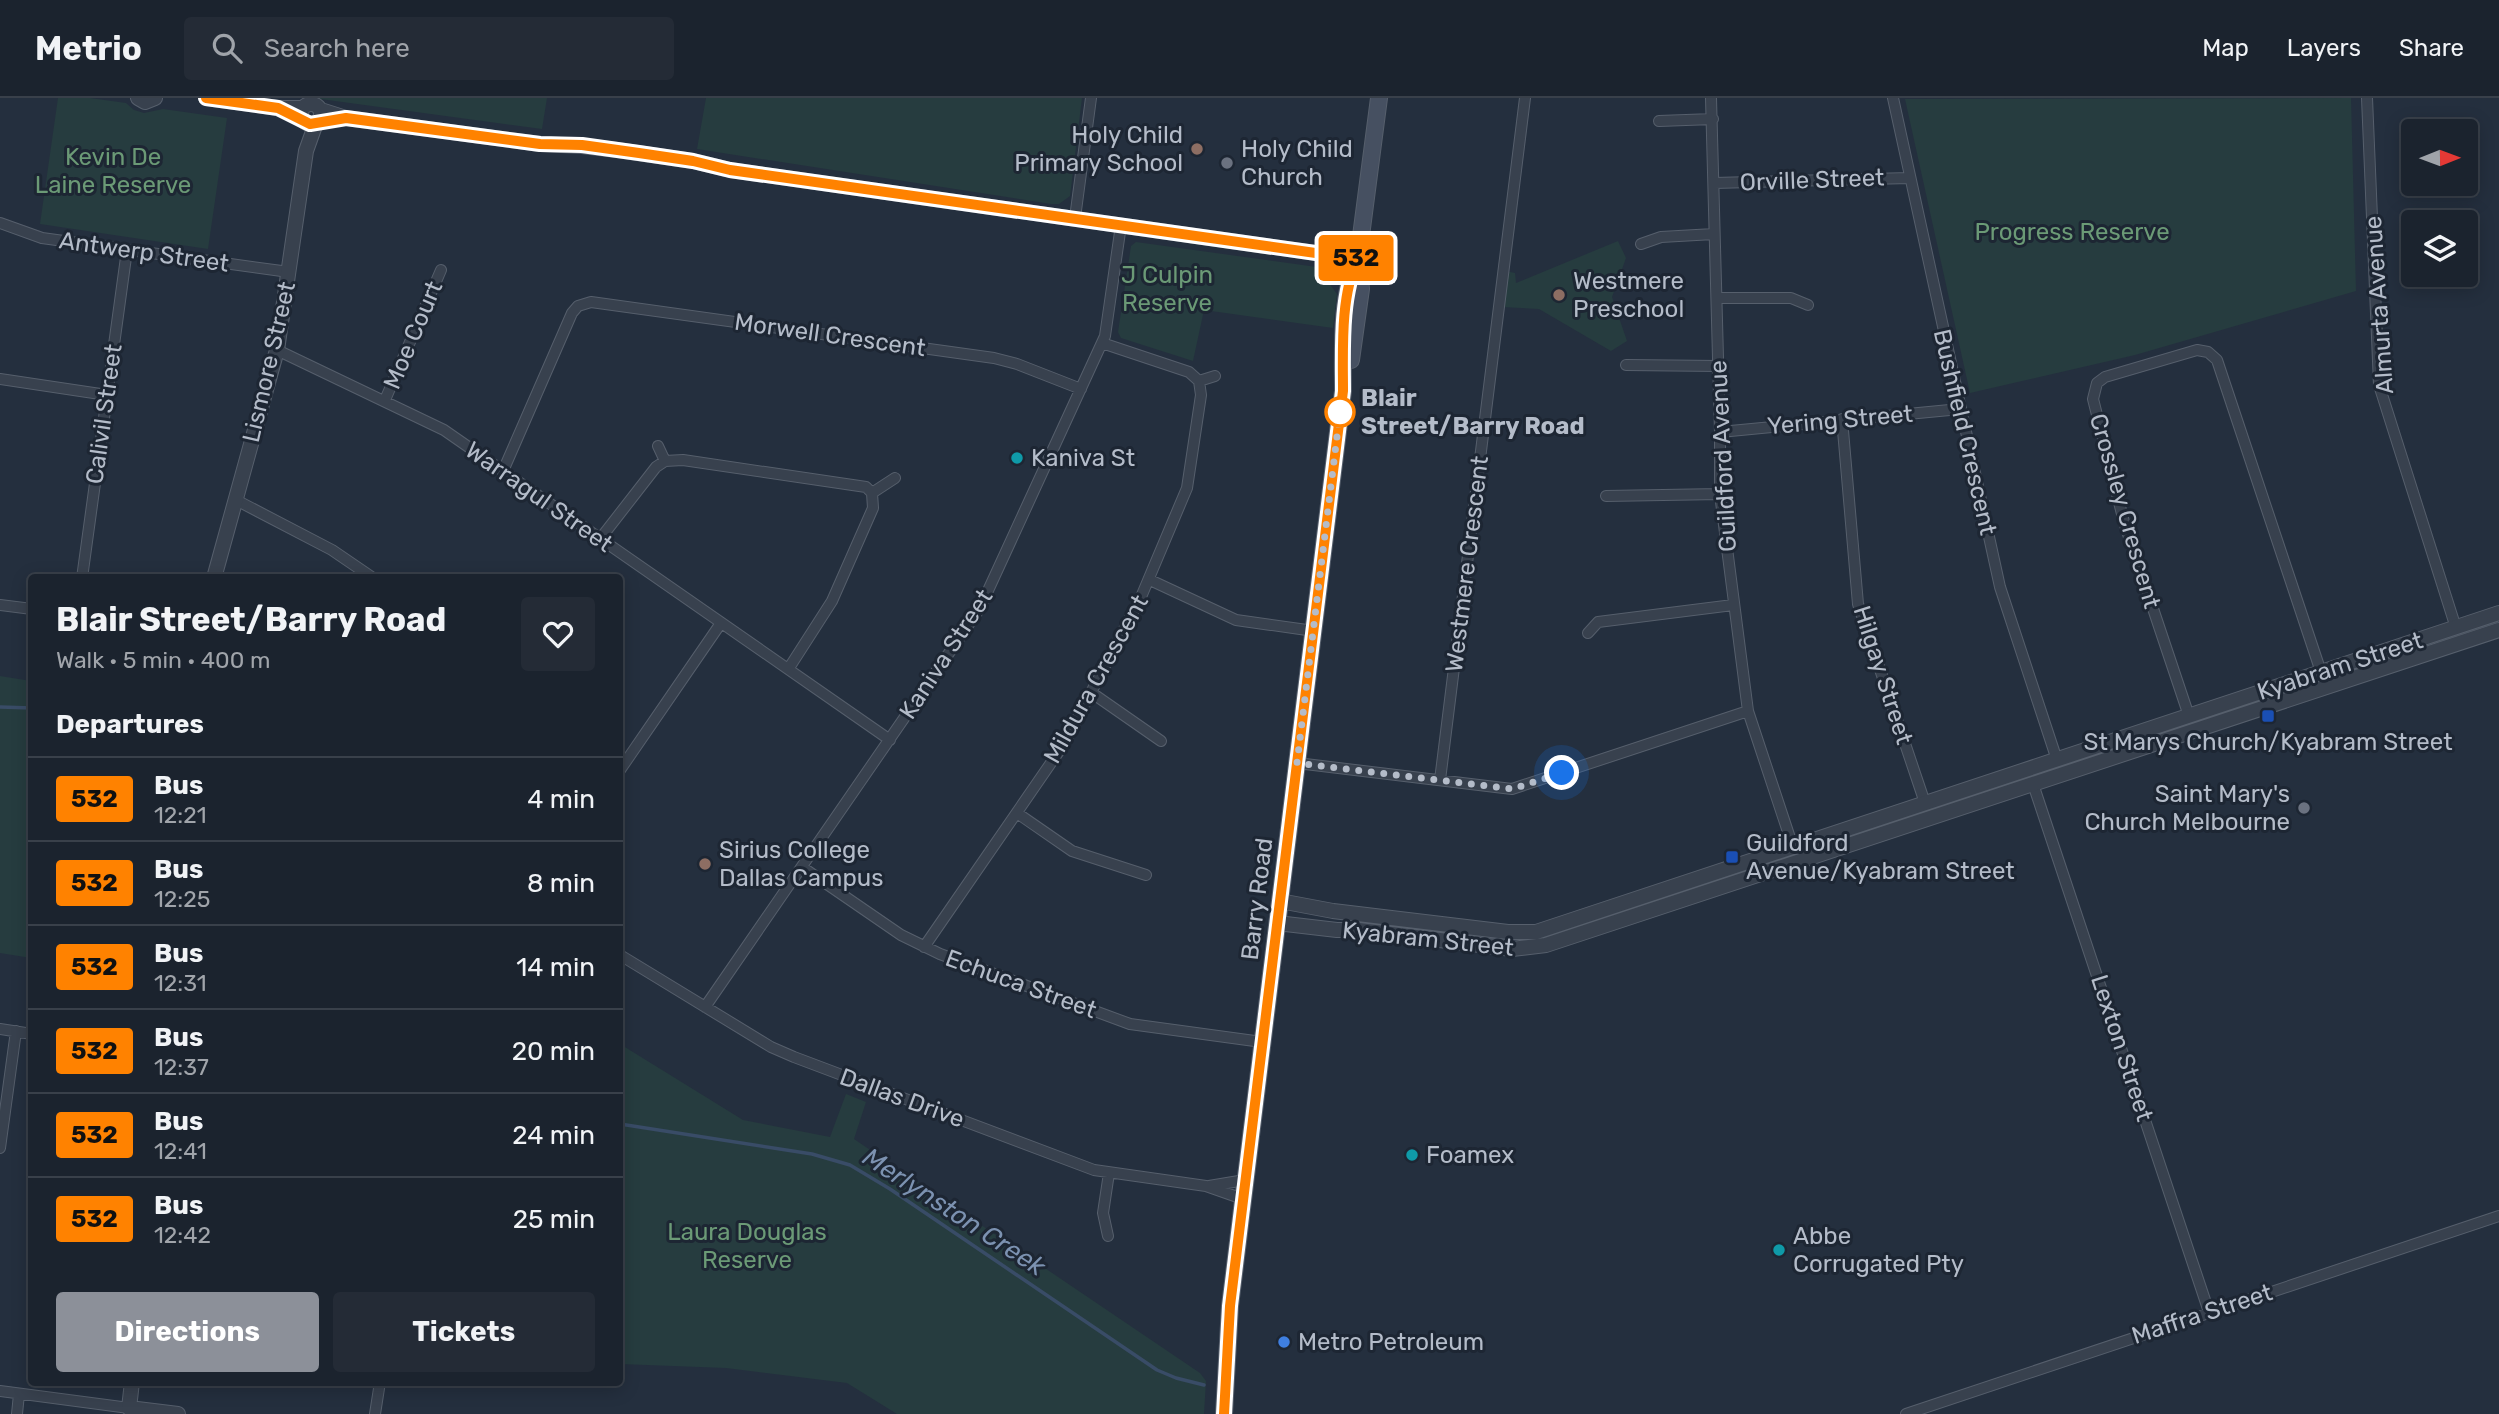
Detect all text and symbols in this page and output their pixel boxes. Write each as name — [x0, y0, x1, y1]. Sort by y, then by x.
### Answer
search box — [184, 17, 674, 80]
text: Metrio — [35, 29, 142, 68]
icon: search — [208, 29, 246, 67]
text: Search here — [264, 33, 410, 64]
text: Map — [2202, 34, 2249, 62]
text: Layers — [2287, 34, 2361, 62]
text: Share — [2399, 34, 2464, 62]
north arrow — [2401, 119, 2478, 196]
map controls — [2401, 119, 2478, 287]
place label: Holy Child Primary School — [1014, 121, 1183, 177]
place label: Holy Child Church — [1241, 135, 1353, 191]
marker: Holy Child Primary School — [1189, 141, 1205, 157]
park label: Kevin De Laine Reserve — [35, 143, 191, 199]
marker: Holy Child Church — [1219, 155, 1235, 171]
street label: Orville Street — [1739, 163, 1885, 197]
button: layers — [2401, 210, 2478, 287]
street label: Almurta Avenue — [2359, 215, 2399, 395]
park label: Progress Reserve — [1974, 218, 2170, 246]
street label: Antwerp Street — [57, 226, 231, 278]
line badge: 532 — [1316, 235, 1396, 281]
text: 532 — [1333, 244, 1379, 272]
park label: J Culpin Reserve — [1121, 261, 1213, 317]
place label: Westmere Preschool — [1573, 267, 1684, 323]
street label: Moe Court — [378, 277, 448, 393]
street label: Lismore Street — [237, 279, 301, 445]
marker: Westmere Preschool — [1551, 287, 1567, 303]
street label: Morwell Crescent — [733, 308, 927, 362]
street label: Bushfield Crescent — [1928, 326, 2002, 538]
street label: Calivil Street — [80, 342, 128, 486]
street label: Guildford Avenue — [1704, 359, 1742, 553]
place label: Blair Street/Barry Road — [1361, 384, 1585, 440]
marker: Blair Street/Barry Road — [1325, 397, 1355, 427]
street label: Yering Street — [1766, 400, 1914, 440]
street label: Crossley Crescent — [2084, 410, 2166, 612]
street label: Warragul Street — [460, 436, 618, 558]
place label: Kaniva St — [1031, 444, 1135, 472]
marker: Kaniva St — [1009, 450, 1025, 466]
street label: Westmere Crescent — [1440, 454, 1494, 674]
street label: Kaniva Street — [894, 584, 998, 724]
street label: Mildura Crescent — [1038, 590, 1154, 768]
button: heart — [521, 597, 595, 671]
text: Blair Street/Barry Road — [56, 600, 446, 639]
street label: Hilgay Street — [1847, 602, 1919, 748]
street label: Kyabram Street — [2254, 626, 2426, 706]
text: Walk · 5 min · 400 m — [56, 646, 270, 674]
marker: St Marys Church/Kyabram Street — [2260, 708, 2276, 724]
text: Departures — [56, 709, 204, 740]
place label: St Marys Church/Kyabram Street — [2083, 728, 2453, 756]
your location — [1544, 755, 1579, 790]
text: Bus — [154, 770, 203, 801]
place label: Saint Mary's Church Melbourne — [2084, 780, 2290, 836]
text: 4 min — [527, 784, 595, 815]
text: 532 — [71, 785, 118, 813]
marker: Saint Mary's Church Melbourne — [2296, 800, 2312, 816]
text: 12:21 — [154, 801, 207, 829]
place label: Guildford Avenue/Kyabram Street — [1746, 829, 2015, 885]
place label: Sirius College Dallas Campus — [719, 836, 883, 892]
street label: Barry Road — [1236, 836, 1278, 962]
marker: Guildford Avenue/Kyabram Street — [1724, 849, 1740, 865]
text: Bus — [154, 854, 203, 885]
marker: Sirius College Dallas Campus — [697, 856, 713, 872]
text: 8 min — [527, 868, 595, 899]
text: 532 — [71, 869, 118, 897]
text: 12:25 — [154, 885, 210, 913]
street label: Kyabram Street — [1341, 916, 1515, 962]
text: Bus — [154, 938, 203, 969]
street label: Echuca Street — [942, 944, 1100, 1024]
text: 14 min — [516, 952, 595, 983]
text: 532 — [71, 953, 118, 981]
text: 12:31 — [154, 969, 206, 997]
street label: Lexton Street — [2085, 971, 2159, 1125]
text: Bus — [154, 1022, 203, 1053]
text: 20 min — [512, 1036, 595, 1067]
text: 532 — [71, 1037, 118, 1065]
text: 12:37 — [154, 1053, 209, 1081]
street label: Dallas Drive — [836, 1063, 968, 1133]
text: Bus — [154, 1106, 203, 1137]
text: 24 min — [512, 1120, 595, 1151]
text: 532 — [71, 1121, 118, 1149]
text: 12:41 — [154, 1137, 207, 1165]
water label: Merlynston Creek — [857, 1141, 1052, 1283]
place label: Foamex — [1426, 1141, 1514, 1169]
marker: Foamex — [1404, 1147, 1420, 1163]
text: Bus — [154, 1190, 203, 1221]
text: 25 min — [513, 1204, 595, 1235]
text: 532 — [71, 1205, 118, 1233]
park label: Laura Douglas Reserve — [667, 1218, 827, 1274]
text: 12:42 — [154, 1221, 211, 1249]
place label: Abbe Corrugated Pty — [1793, 1222, 1964, 1278]
marker: Abbe Corrugated Pty — [1771, 1242, 1787, 1258]
street label: Maffra Street — [2128, 1278, 2276, 1350]
button: Directions — [56, 1292, 319, 1372]
button: Tickets — [333, 1292, 595, 1372]
place label: Metro Petroleum — [1298, 1328, 1484, 1356]
marker: Metro Petroleum — [1276, 1334, 1292, 1350]

